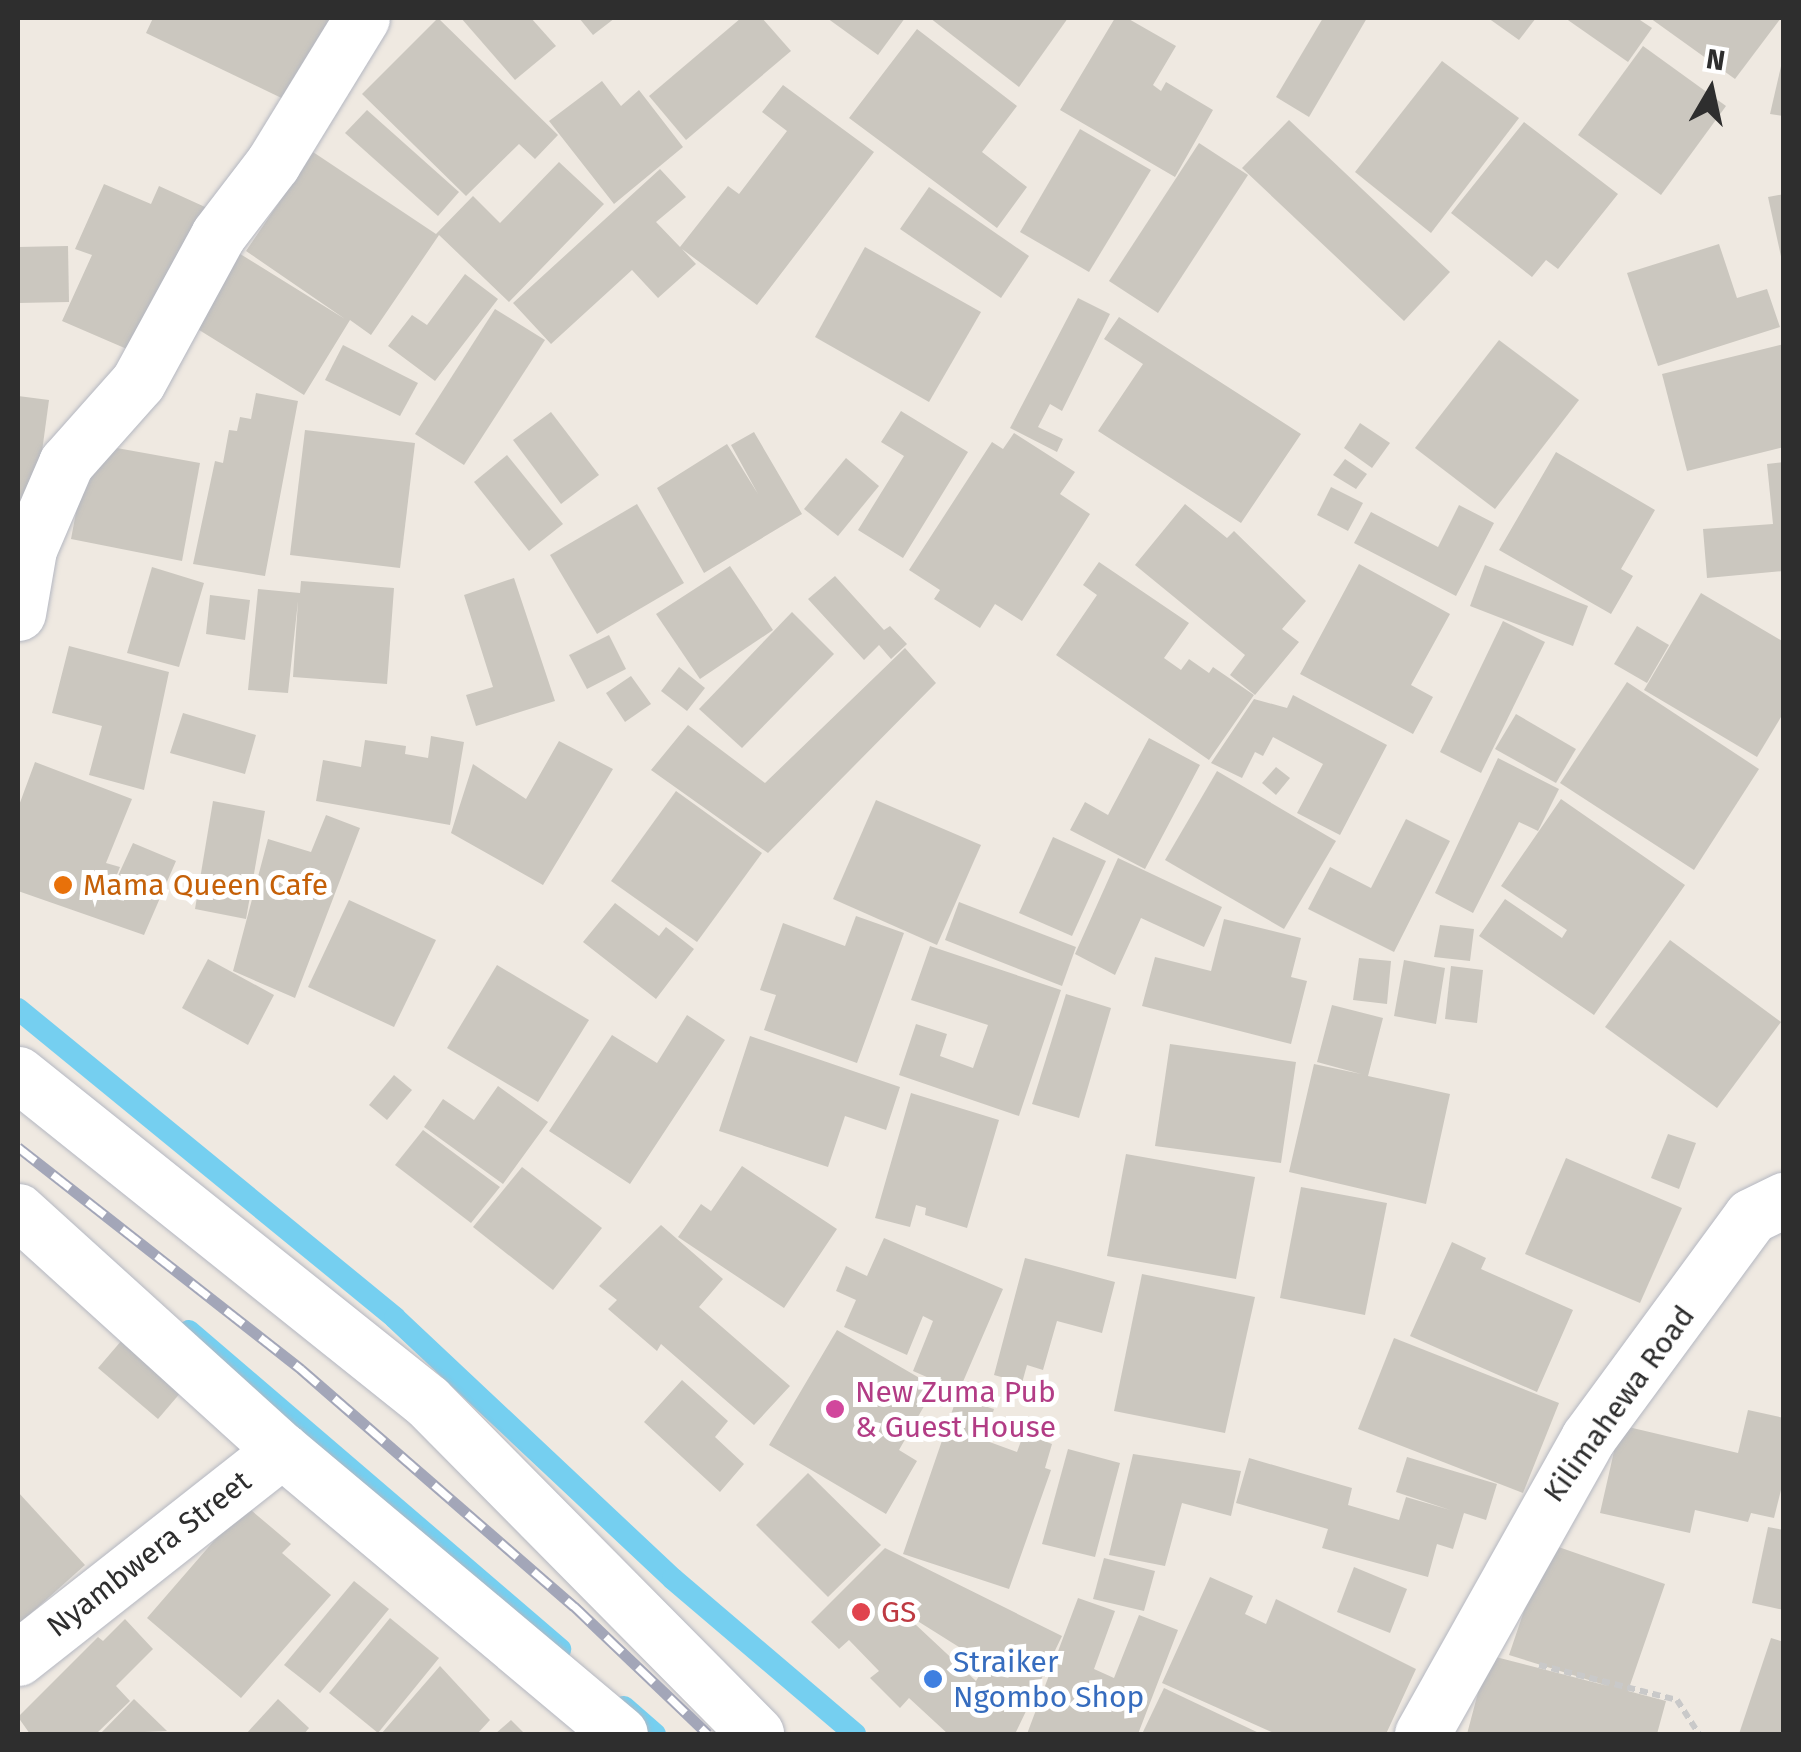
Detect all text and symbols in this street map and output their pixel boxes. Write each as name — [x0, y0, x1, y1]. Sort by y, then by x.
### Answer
north arrow — [1661, 40, 1761, 140]
text: N — [1704, 42, 1728, 78]
place label: Mama Queen Cafe — [83, 867, 328, 903]
marker: Mama Queen Cafe — [52, 874, 74, 896]
street label: Kilimahewa Road — [1536, 1299, 1702, 1509]
place label: New Zuma Pub & Guest House — [855, 1374, 1056, 1444]
marker: New Zuma Pub & Guest House — [824, 1398, 846, 1420]
street label: Nyambwera Street — [40, 1463, 258, 1645]
place label: GS — [881, 1594, 916, 1630]
marker: GS — [850, 1601, 872, 1623]
place label: Straiker Ngombo Shop — [953, 1644, 1144, 1714]
marker: Straiker Ngombo Shop — [922, 1668, 944, 1690]

